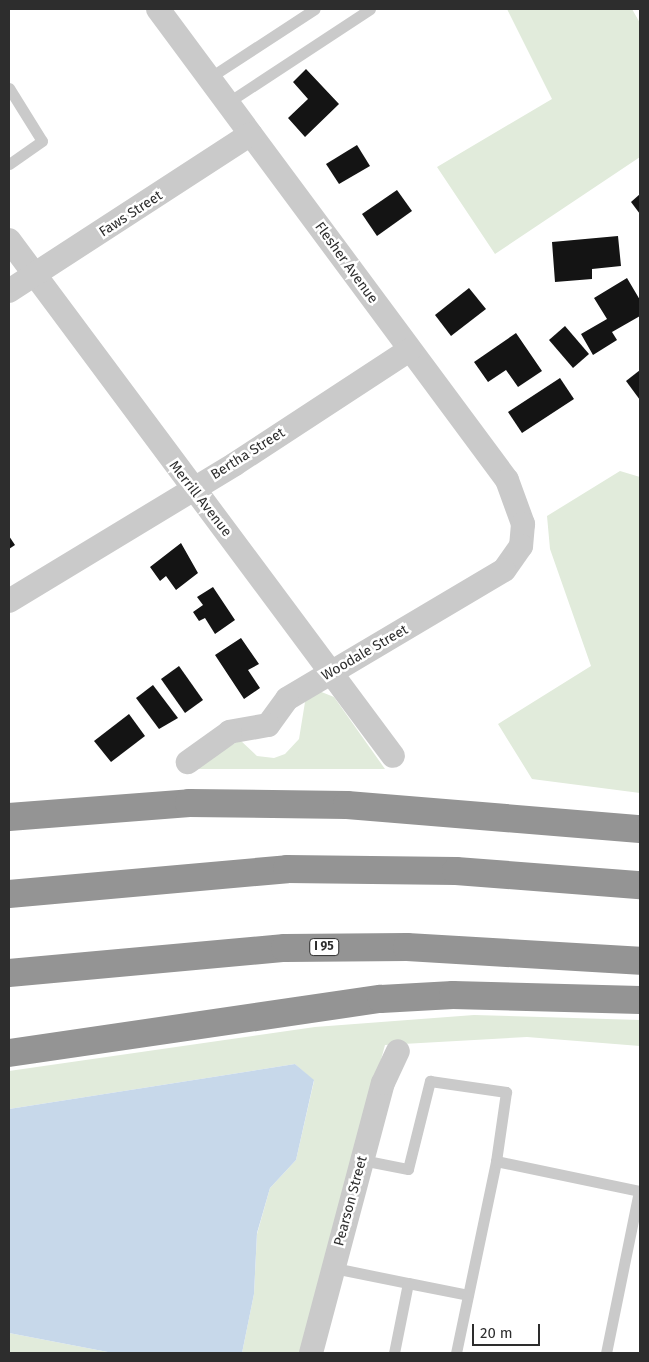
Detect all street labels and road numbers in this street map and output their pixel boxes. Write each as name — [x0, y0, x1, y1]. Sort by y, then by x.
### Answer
street label: Faws Street — [96, 187, 166, 241]
street label: Flesher Avenue — [311, 219, 381, 307]
street label: Bertha Street — [208, 425, 288, 483]
street label: Merrill Avenue — [165, 458, 235, 540]
street label: Woodale Street — [319, 621, 411, 685]
road number: I 95 — [309, 938, 339, 956]
street label: Pearson Street — [331, 1154, 371, 1248]

